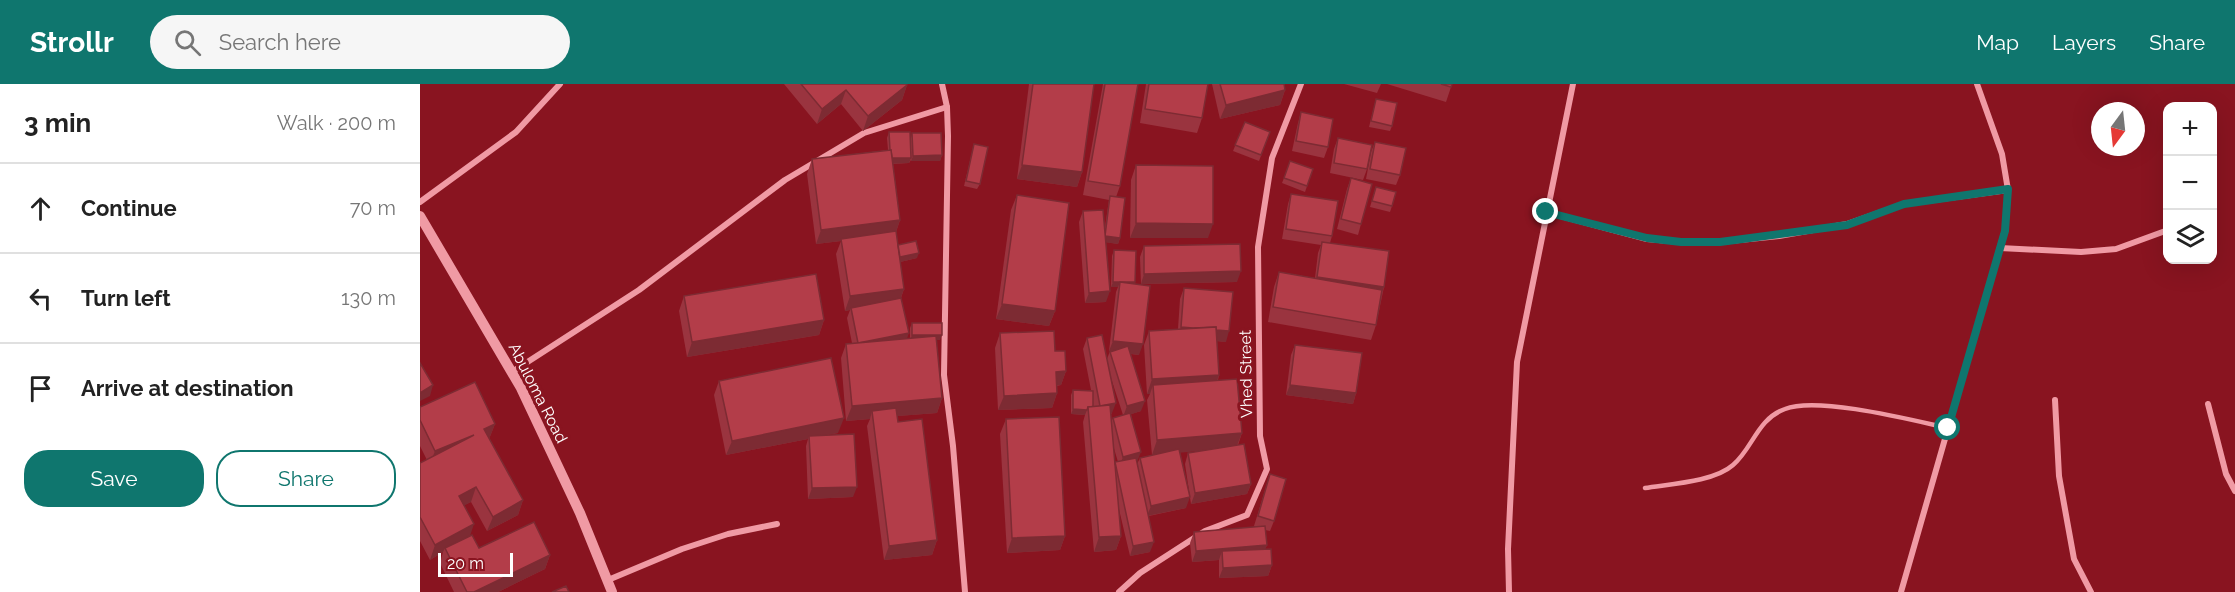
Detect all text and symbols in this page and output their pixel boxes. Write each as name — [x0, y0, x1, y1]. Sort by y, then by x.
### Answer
search box — [150, 15, 570, 69]
text: Strollr — [30, 26, 114, 59]
icon: search — [171, 26, 204, 59]
text: Search here — [219, 29, 341, 55]
text: Map — [1976, 30, 2019, 55]
text: Layers — [2052, 30, 2116, 55]
text: Share — [2149, 30, 2205, 55]
north arrow — [2091, 102, 2145, 156]
map controls — [2163, 102, 2217, 264]
button: + — [2163, 102, 2217, 156]
text: 3 min — [24, 108, 91, 138]
text: Walk · 200 m — [277, 111, 396, 135]
button: − — [2163, 156, 2217, 210]
icon: ahead — [24, 192, 57, 225]
text: Continue — [81, 195, 177, 221]
text: 70 m — [350, 196, 396, 220]
route end — [1532, 198, 1558, 224]
button: layers — [2163, 210, 2217, 264]
icon: left — [24, 282, 57, 315]
text: Turn left — [81, 285, 171, 311]
text: 130 m — [341, 286, 396, 310]
street label: Vhed Street — [1236, 329, 1256, 418]
street label: Abuloma Road — [505, 340, 571, 446]
icon: arrive — [24, 372, 57, 405]
text: Arrive at destination — [81, 375, 294, 401]
route start — [1934, 414, 1960, 440]
button: Save — [24, 450, 204, 507]
button: Share — [216, 450, 396, 507]
scale bar — [438, 550, 513, 578]
text: 20 m — [447, 554, 484, 573]

